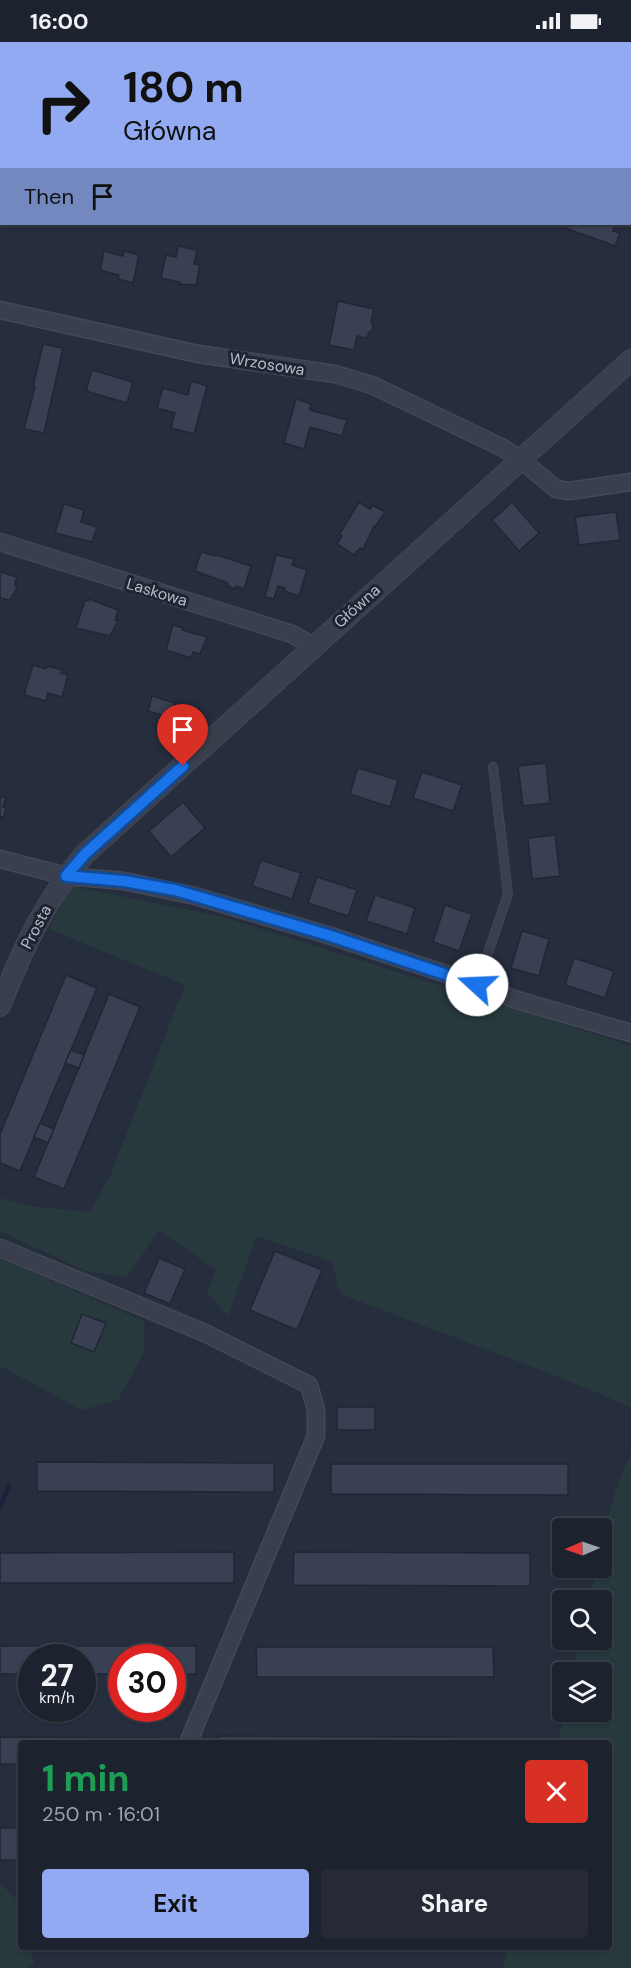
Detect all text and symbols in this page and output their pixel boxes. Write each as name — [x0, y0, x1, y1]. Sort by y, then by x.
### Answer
text: 16:00 — [30, 7, 89, 36]
text: 180 m — [123, 60, 244, 115]
icon: right — [24, 66, 102, 144]
text: Główna — [123, 113, 217, 148]
icon: arrive — [86, 180, 119, 213]
text: Then — [24, 182, 74, 211]
street label: Wrzosowa — [228, 348, 306, 380]
street label: Laskowa — [124, 573, 190, 611]
street label: Główna — [329, 580, 385, 632]
pin — [157, 704, 208, 766]
icon: arrive — [166, 713, 199, 746]
street label: Prosta — [16, 901, 56, 953]
position arrow — [445, 953, 509, 1017]
north arrow — [552, 1518, 612, 1578]
map controls — [552, 1518, 612, 1722]
button: search — [552, 1590, 612, 1650]
speed limit sign: 30 — [108, 1644, 186, 1722]
text: 27 — [40, 1656, 74, 1695]
button: layers — [552, 1662, 612, 1722]
text: km/h — [39, 1688, 75, 1708]
text: 1 min — [42, 1755, 130, 1802]
button: close — [525, 1760, 588, 1823]
text: 250 m · 16:01 — [42, 1801, 160, 1827]
button: Exit — [42, 1869, 309, 1938]
button: Share — [321, 1869, 588, 1938]

